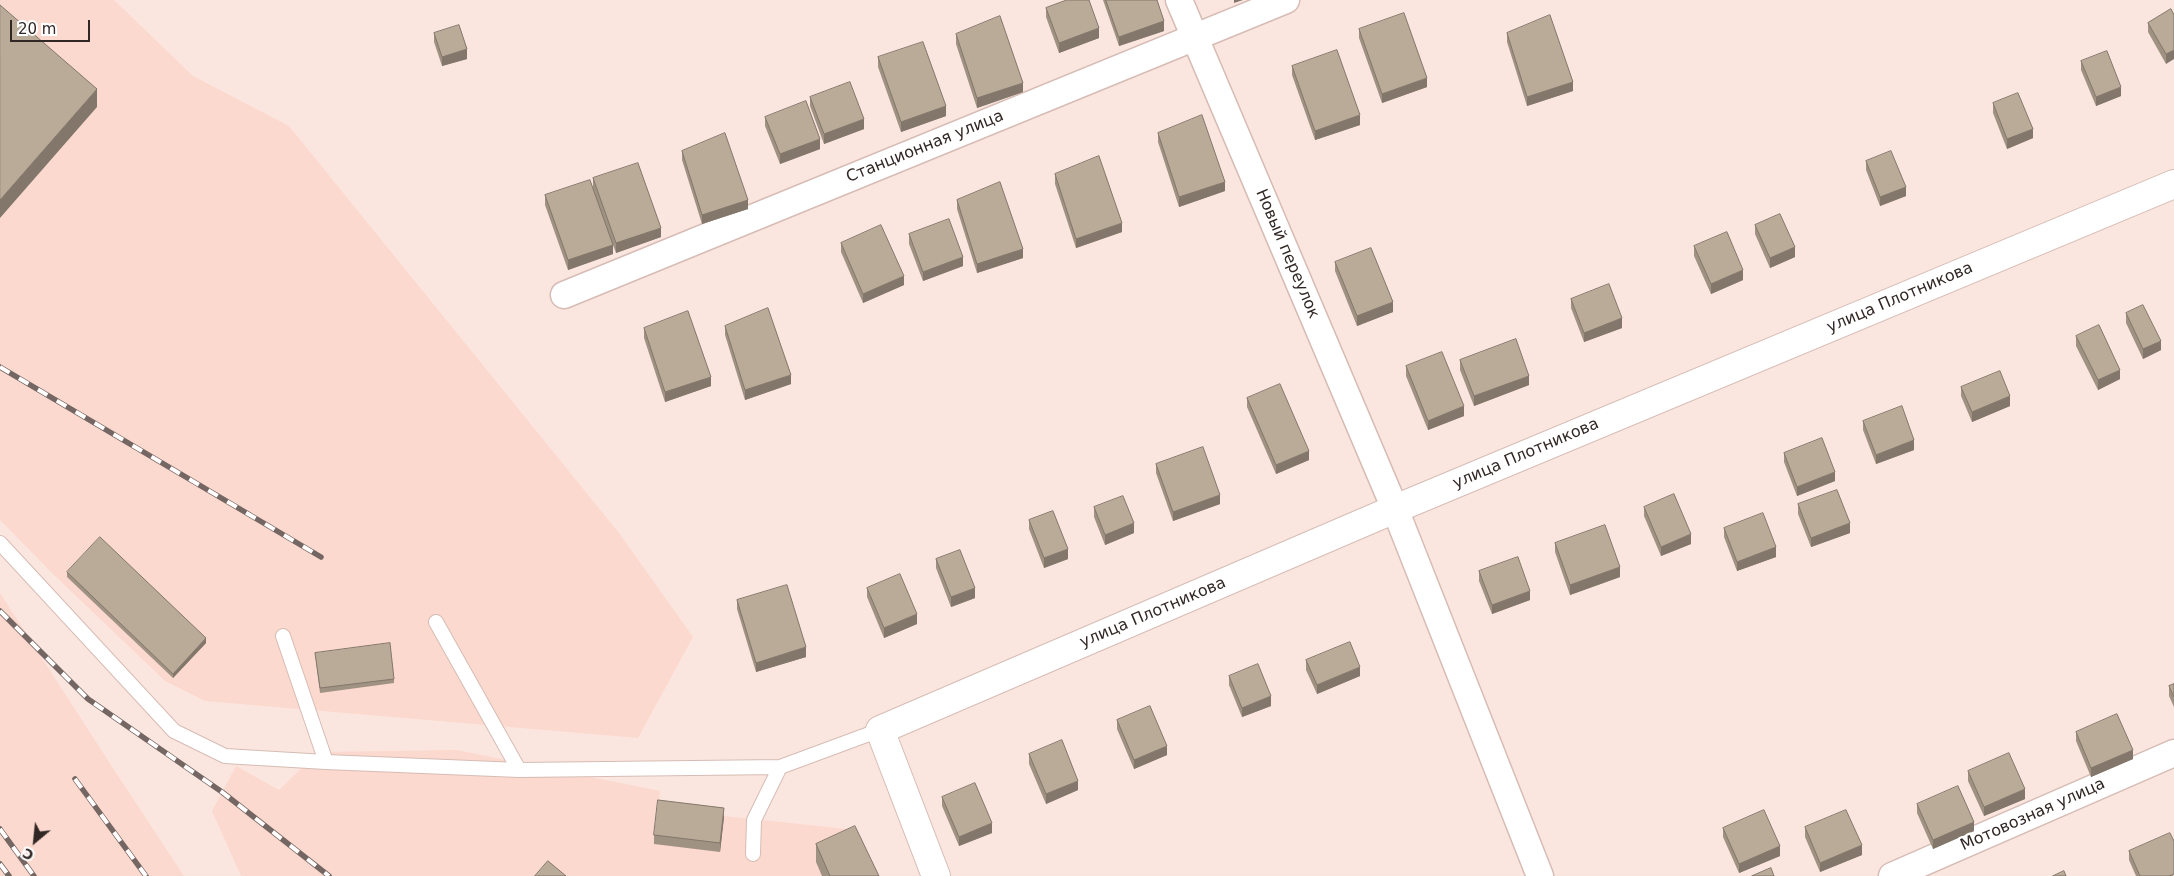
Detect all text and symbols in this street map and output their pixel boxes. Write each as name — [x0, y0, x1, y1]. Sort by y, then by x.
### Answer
scale bar — [12, 10, 92, 42]
text: 20 m — [18, 20, 56, 38]
street label: Станционная улица — [843, 107, 1007, 187]
street label: Новый переулок — [1251, 186, 1323, 322]
street label: улица Плотникова — [1824, 259, 1976, 337]
street label: улица Плотникова — [1450, 415, 1602, 493]
street label: улица Плотникова — [1077, 574, 1229, 652]
street label: Мотовозная улица — [1958, 774, 2108, 856]
north arrow — [10, 816, 60, 866]
text: С — [20, 845, 36, 864]

